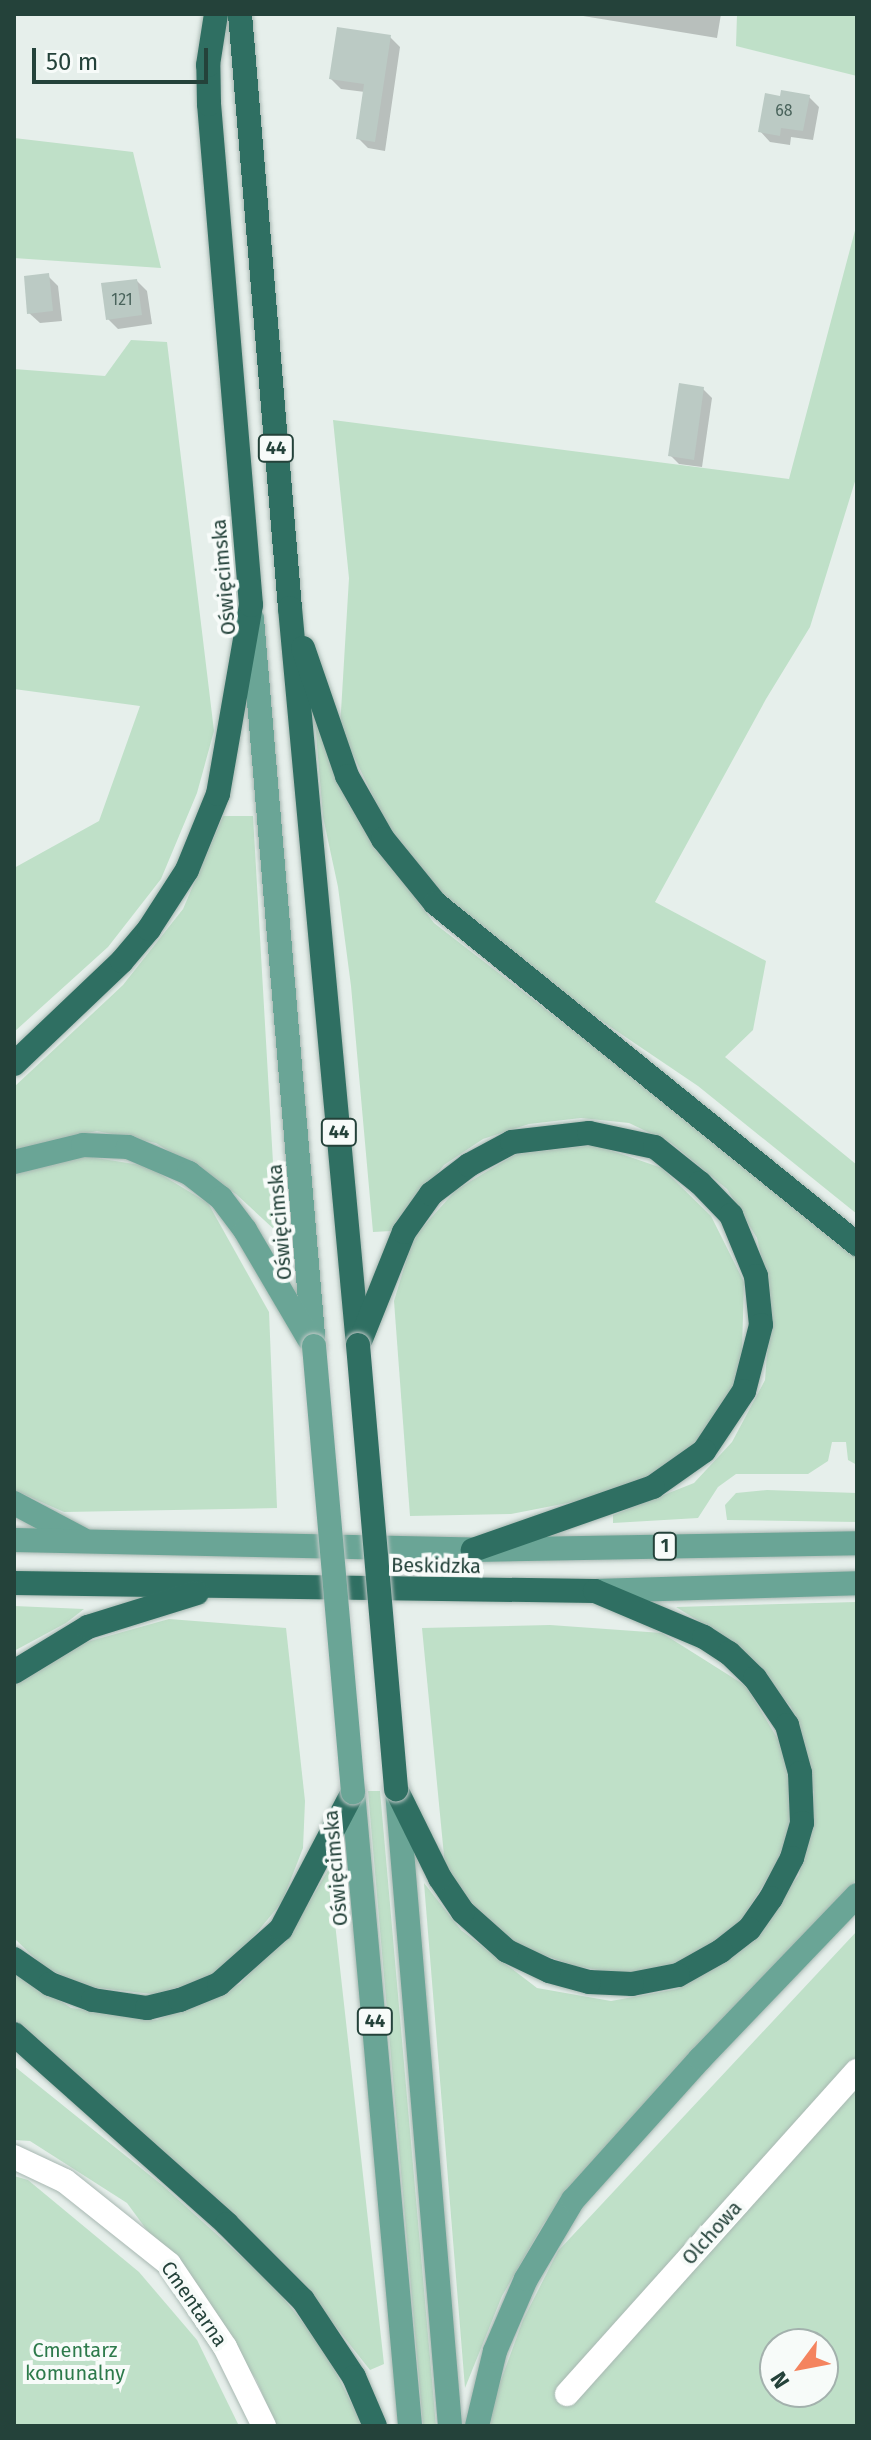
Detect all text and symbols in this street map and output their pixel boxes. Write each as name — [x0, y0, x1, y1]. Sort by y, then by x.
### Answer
scale bar — [36, 32, 212, 82]
text: 50 m — [46, 48, 98, 76]
house number: 68 — [775, 101, 793, 121]
house number: 121 — [111, 290, 133, 310]
road number: 44 — [256, 434, 296, 462]
street label: Oświęcimska — [207, 518, 241, 636]
road number: 44 — [319, 1118, 359, 1146]
street label: Oświęcimska — [263, 1163, 297, 1281]
road number: 1 — [651, 1532, 679, 1560]
street label: Beskidzka — [391, 1553, 481, 1579]
street label: Oświęcimska — [319, 1809, 353, 1927]
road number: 44 — [355, 2007, 395, 2035]
street label: Olchowa — [677, 2196, 747, 2270]
street label: Cmentarna — [156, 2257, 232, 2351]
north arrow — [759, 2328, 839, 2408]
park label: Cmentarz komunalny — [25, 2339, 125, 2386]
text: N — [765, 2367, 795, 2393]

